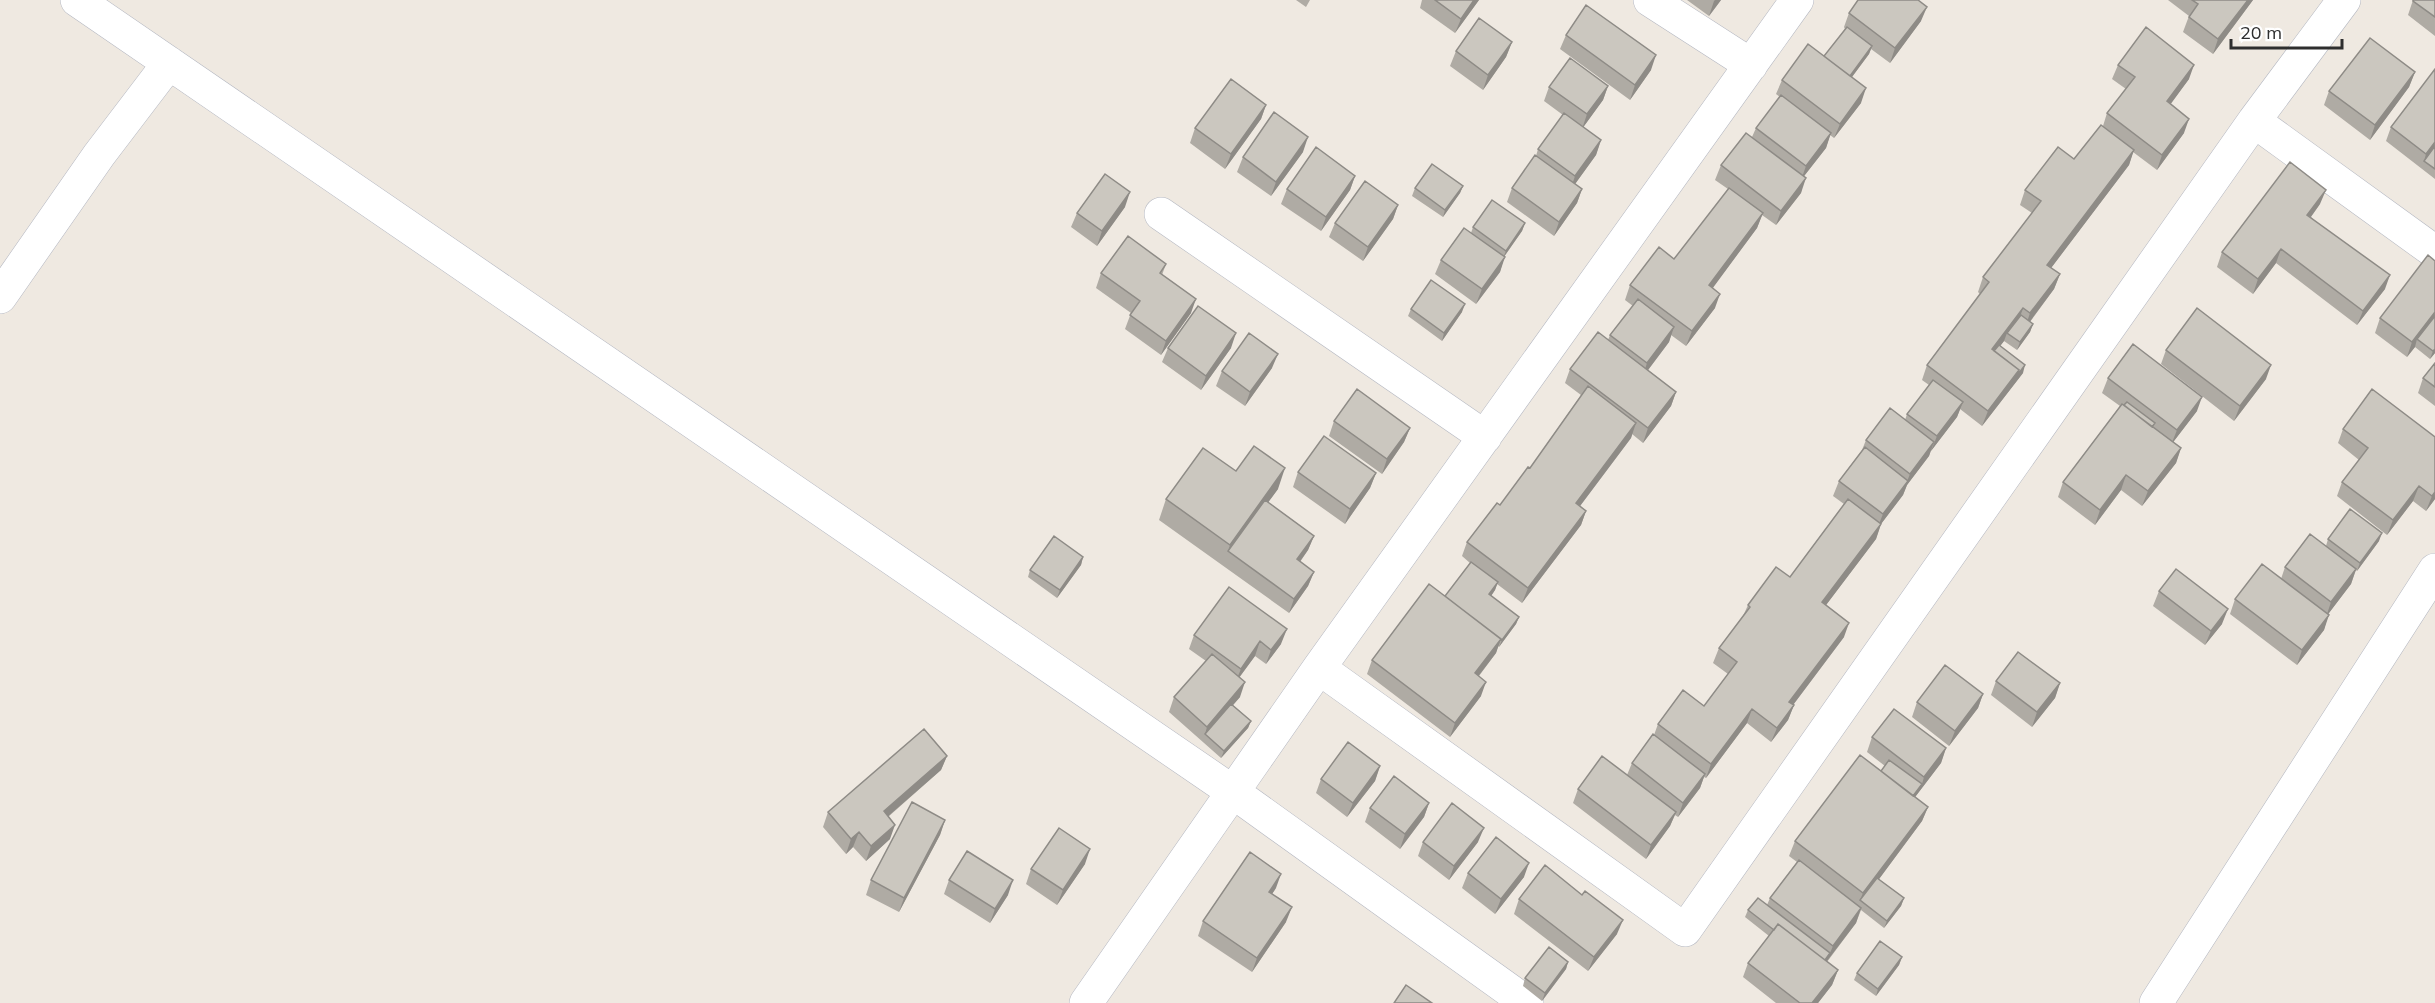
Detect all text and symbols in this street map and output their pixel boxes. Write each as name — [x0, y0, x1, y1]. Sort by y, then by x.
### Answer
scale bar — [2231, 12, 2342, 50]
text: 20 m — [2240, 21, 2282, 44]

